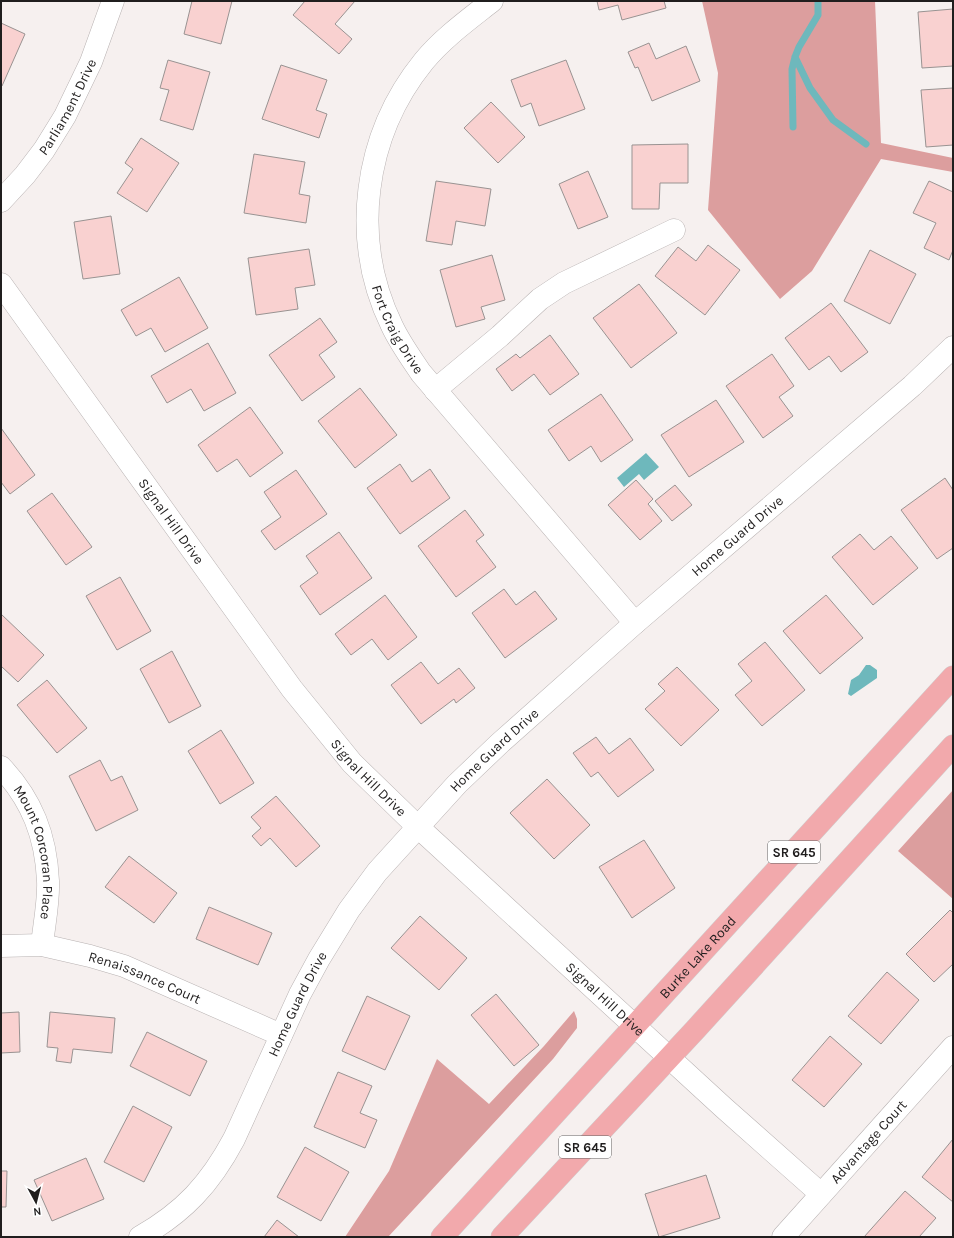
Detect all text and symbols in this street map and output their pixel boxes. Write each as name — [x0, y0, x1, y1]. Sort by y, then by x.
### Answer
street label: Parliament Drive — [35, 56, 100, 159]
street label: Fort Craig Drive — [368, 283, 427, 377]
street label: Signal Hill Drive — [134, 475, 207, 568]
street label: Home Guard Drive — [688, 492, 787, 580]
street label: Home Guard Drive — [446, 705, 542, 795]
street label: Signal Hill Drive — [327, 736, 410, 820]
street label: Mount Corcoran Place — [10, 782, 56, 921]
road number: SR 645 — [768, 841, 820, 863]
street label: Burke Lake Road — [656, 913, 740, 1002]
street label: Renaissance Court — [86, 948, 203, 1008]
street label: Home Guard Drive — [265, 948, 331, 1059]
street label: Signal Hill Drive — [562, 959, 648, 1040]
street label: Advantage Court — [827, 1097, 910, 1187]
road number: SR 645 — [559, 1136, 611, 1158]
north arrow — [16, 1182, 56, 1222]
text: N — [32, 1204, 42, 1218]

